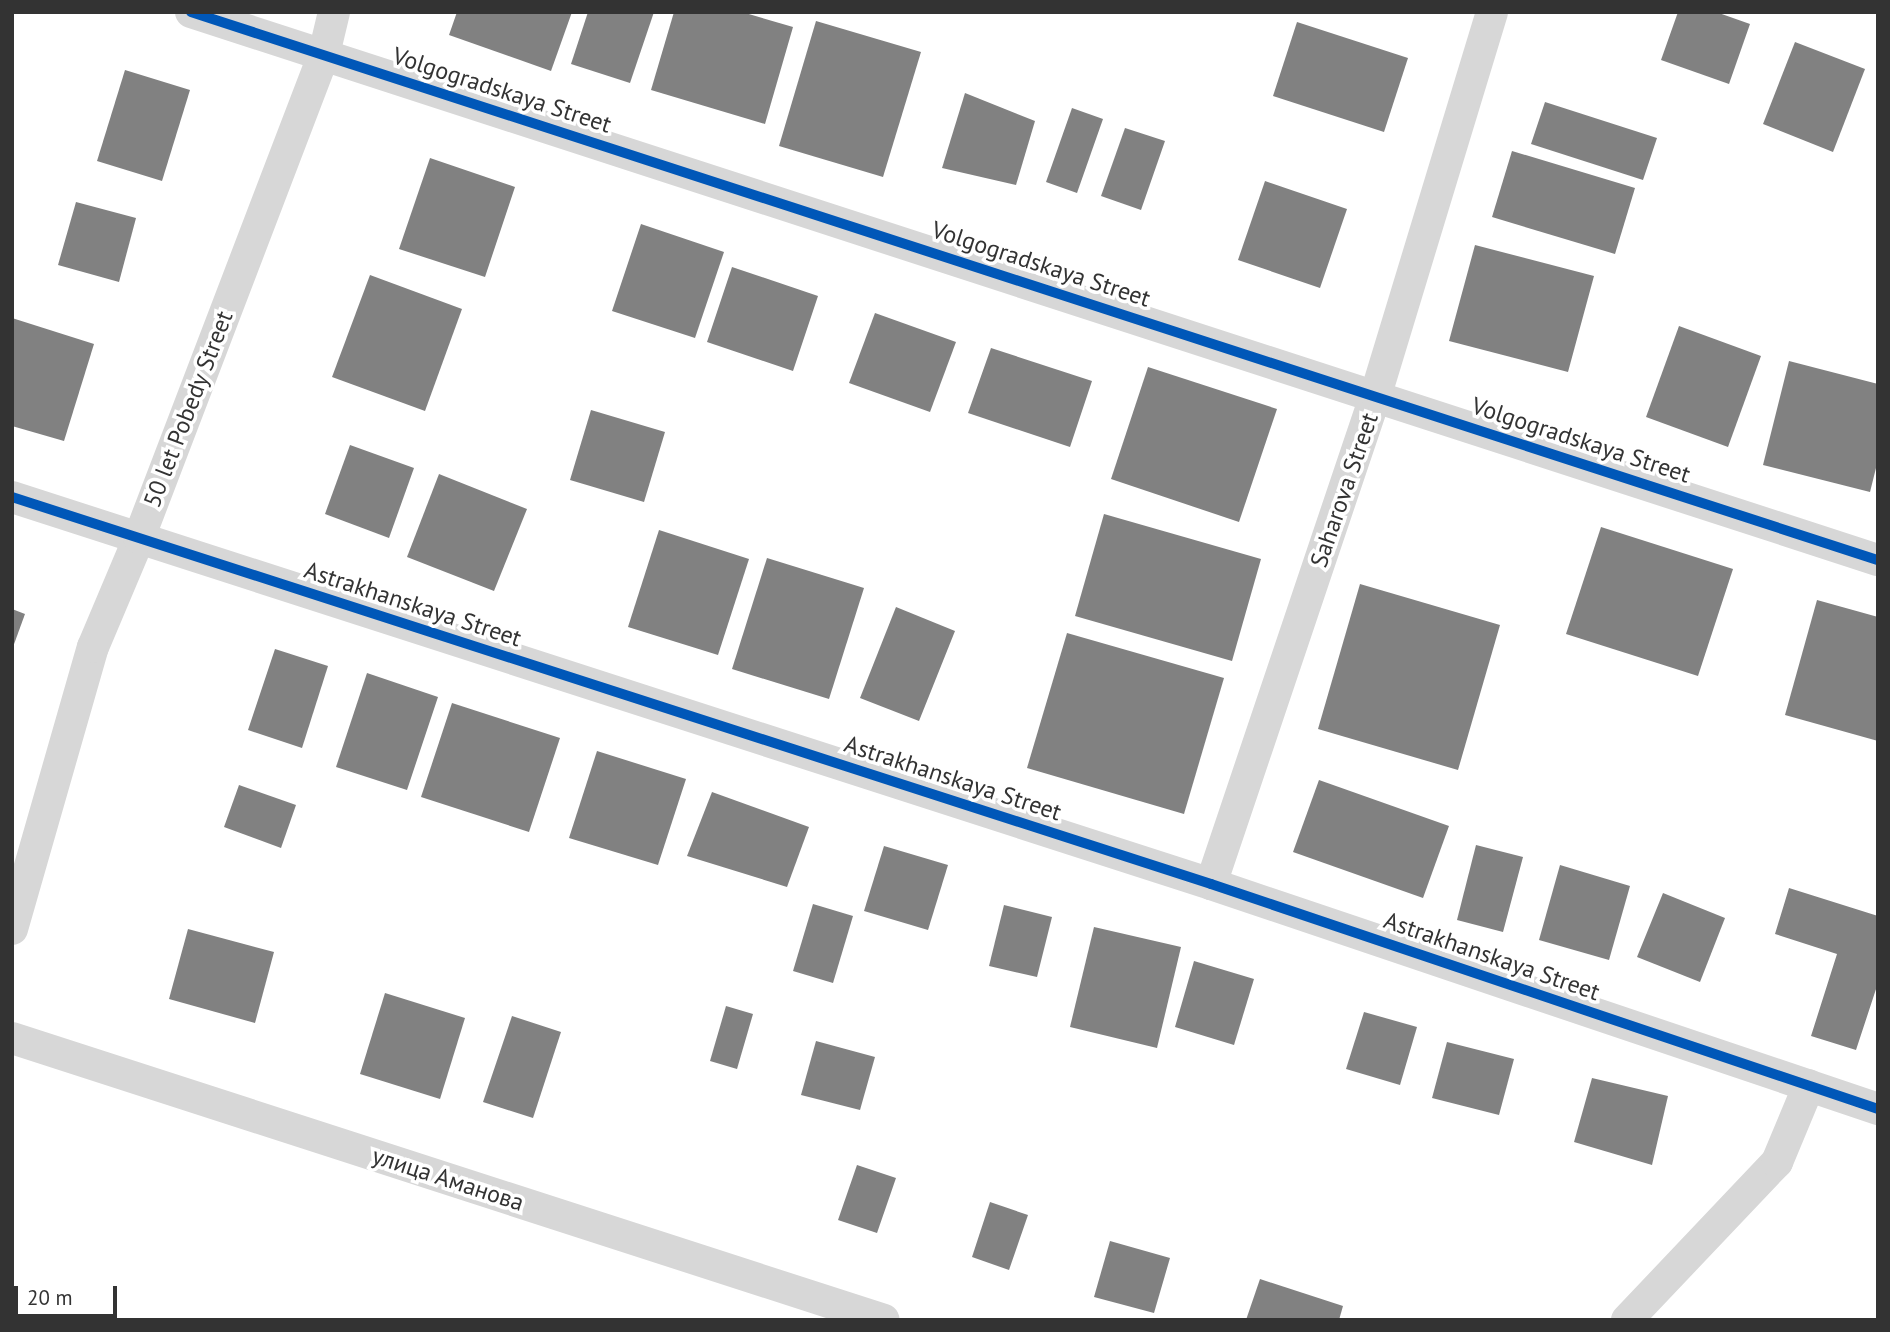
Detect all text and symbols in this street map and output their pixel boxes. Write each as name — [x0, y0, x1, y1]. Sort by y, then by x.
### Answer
street label: Volgogradskaya Street — [389, 41, 615, 139]
street label: Volgogradskaya Street — [928, 215, 1154, 313]
street label: 50 let Pobedy Street — [137, 306, 239, 512]
street label: Volgogradskaya Street — [1468, 391, 1694, 489]
street label: Saharova Street — [1304, 409, 1384, 571]
street label: Astrakhanskaya Street — [301, 555, 525, 653]
street label: Astrakhanskaya Street — [841, 729, 1065, 827]
street label: Astrakhanskaya Street — [1380, 906, 1604, 1006]
street label: улица Аманова — [368, 1141, 528, 1217]
scale bar — [18, 1272, 121, 1316]
text: 20 m — [27, 1284, 73, 1311]

